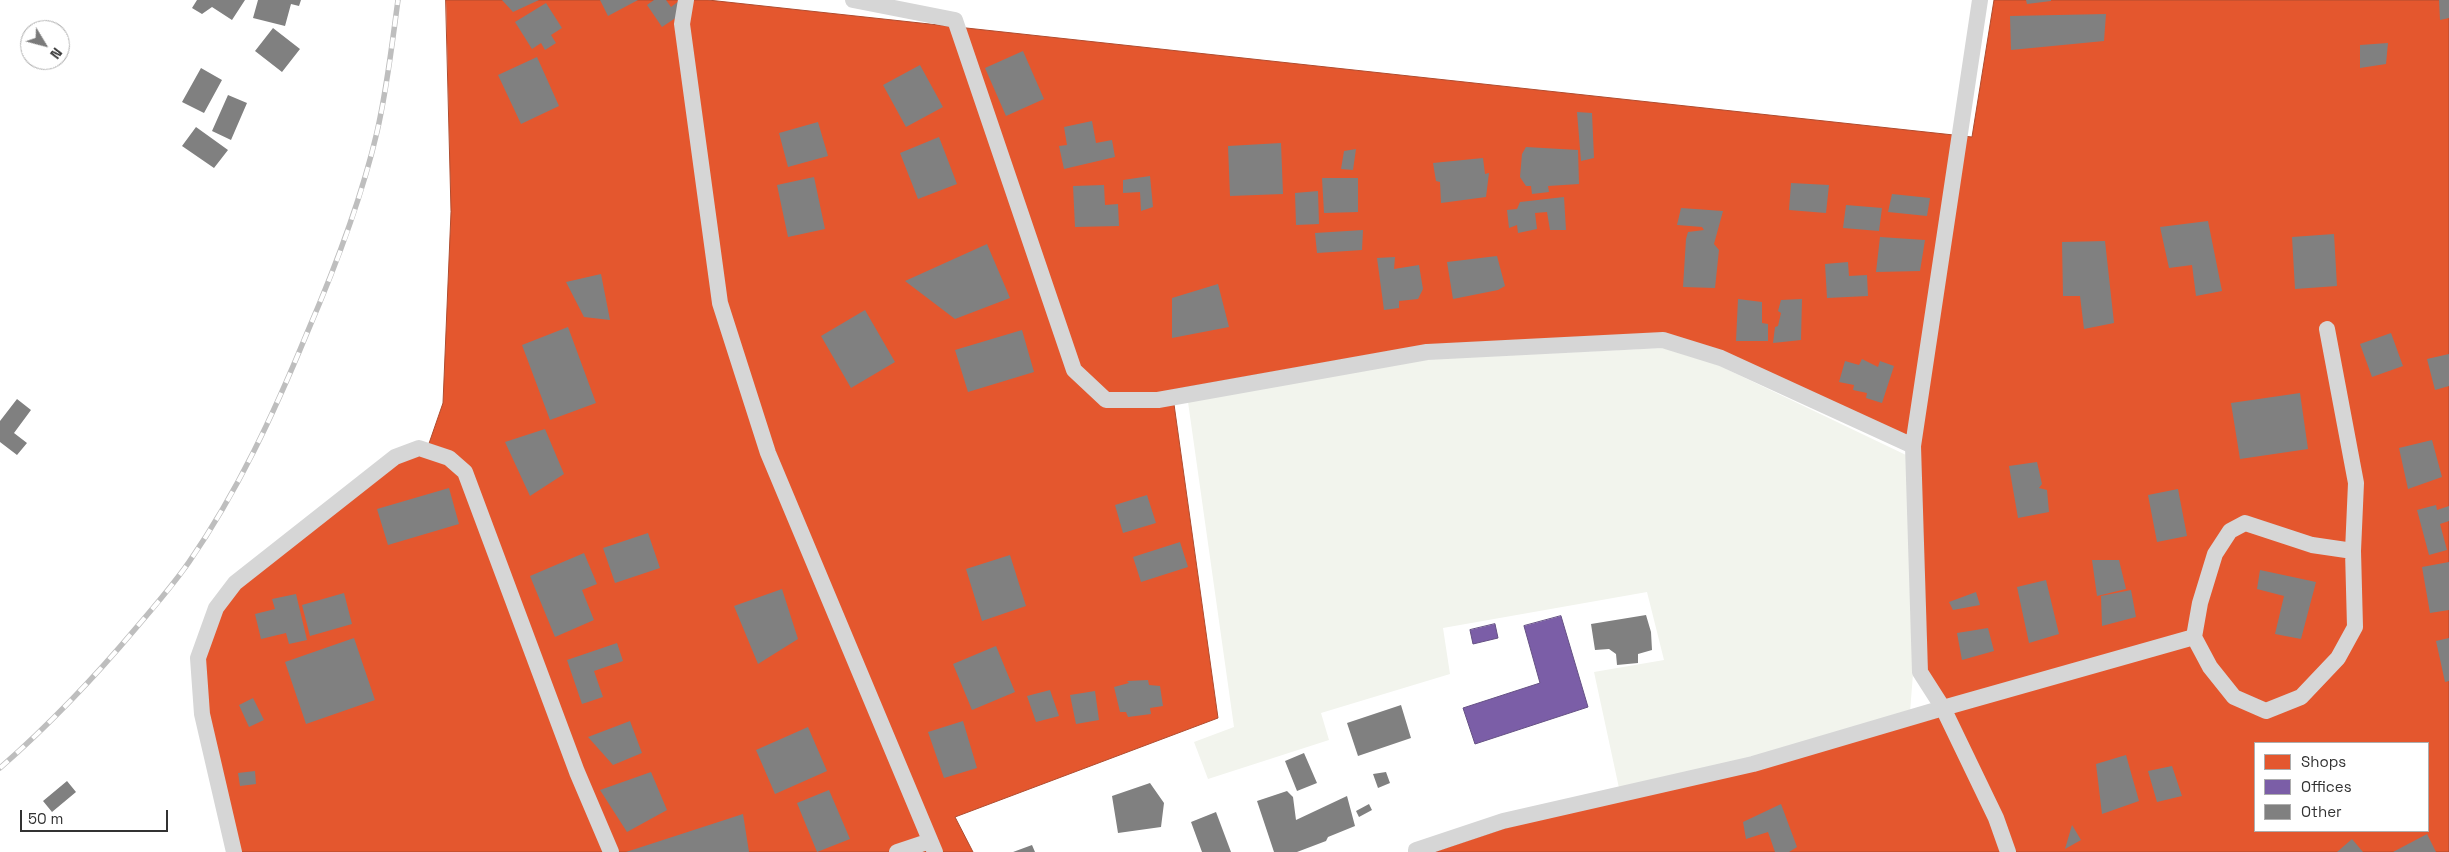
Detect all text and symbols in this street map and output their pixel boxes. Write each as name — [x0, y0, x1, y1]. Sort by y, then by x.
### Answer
north arrow — [20, 20, 70, 70]
text: N — [46, 44, 66, 63]
legend — [2254, 742, 2429, 832]
text: Shops — [2301, 752, 2346, 771]
text: Offices — [2301, 777, 2352, 796]
scale bar — [22, 800, 170, 832]
text: Other — [2301, 802, 2342, 821]
text: 50 m — [28, 809, 63, 828]

